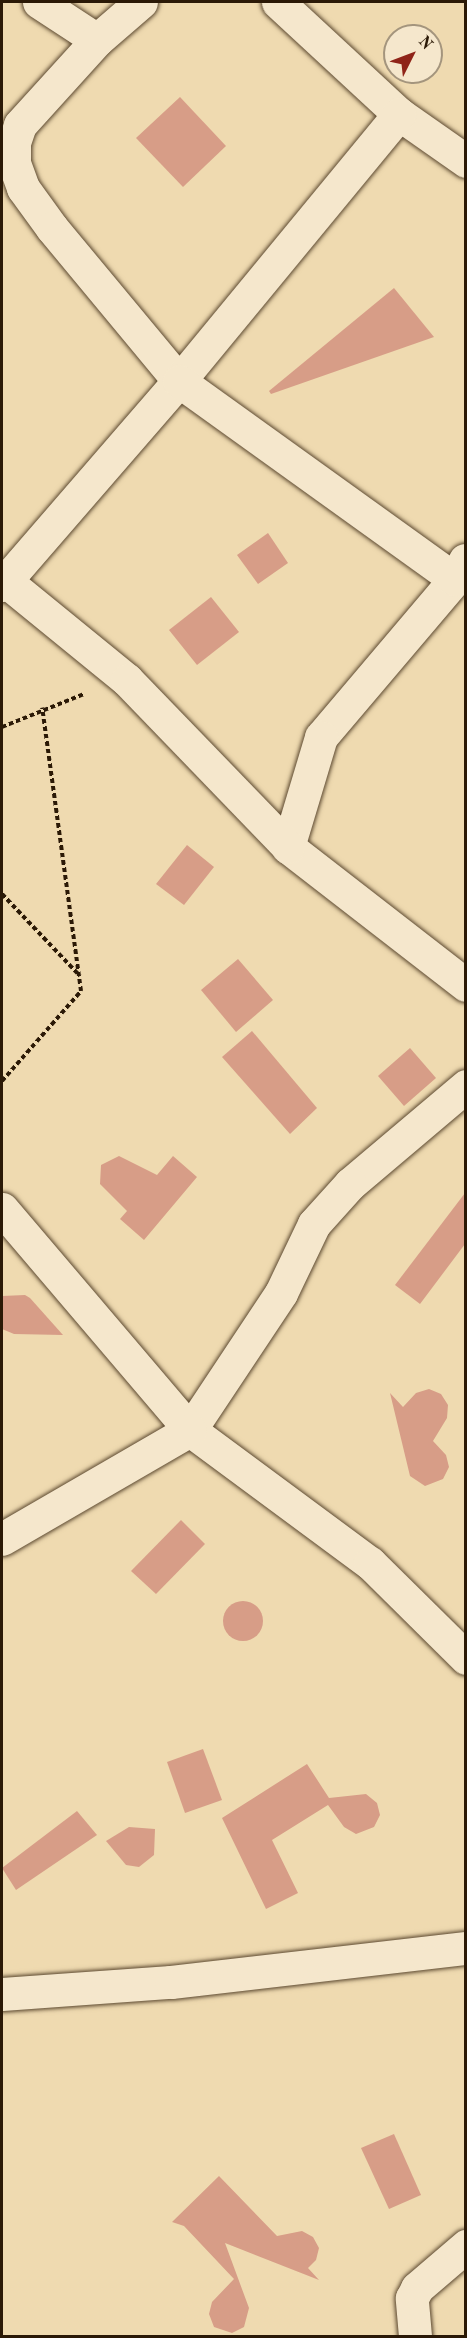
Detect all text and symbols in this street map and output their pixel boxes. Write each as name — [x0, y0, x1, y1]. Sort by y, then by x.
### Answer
north arrow — [383, 24, 443, 84]
text: N — [415, 33, 435, 53]

